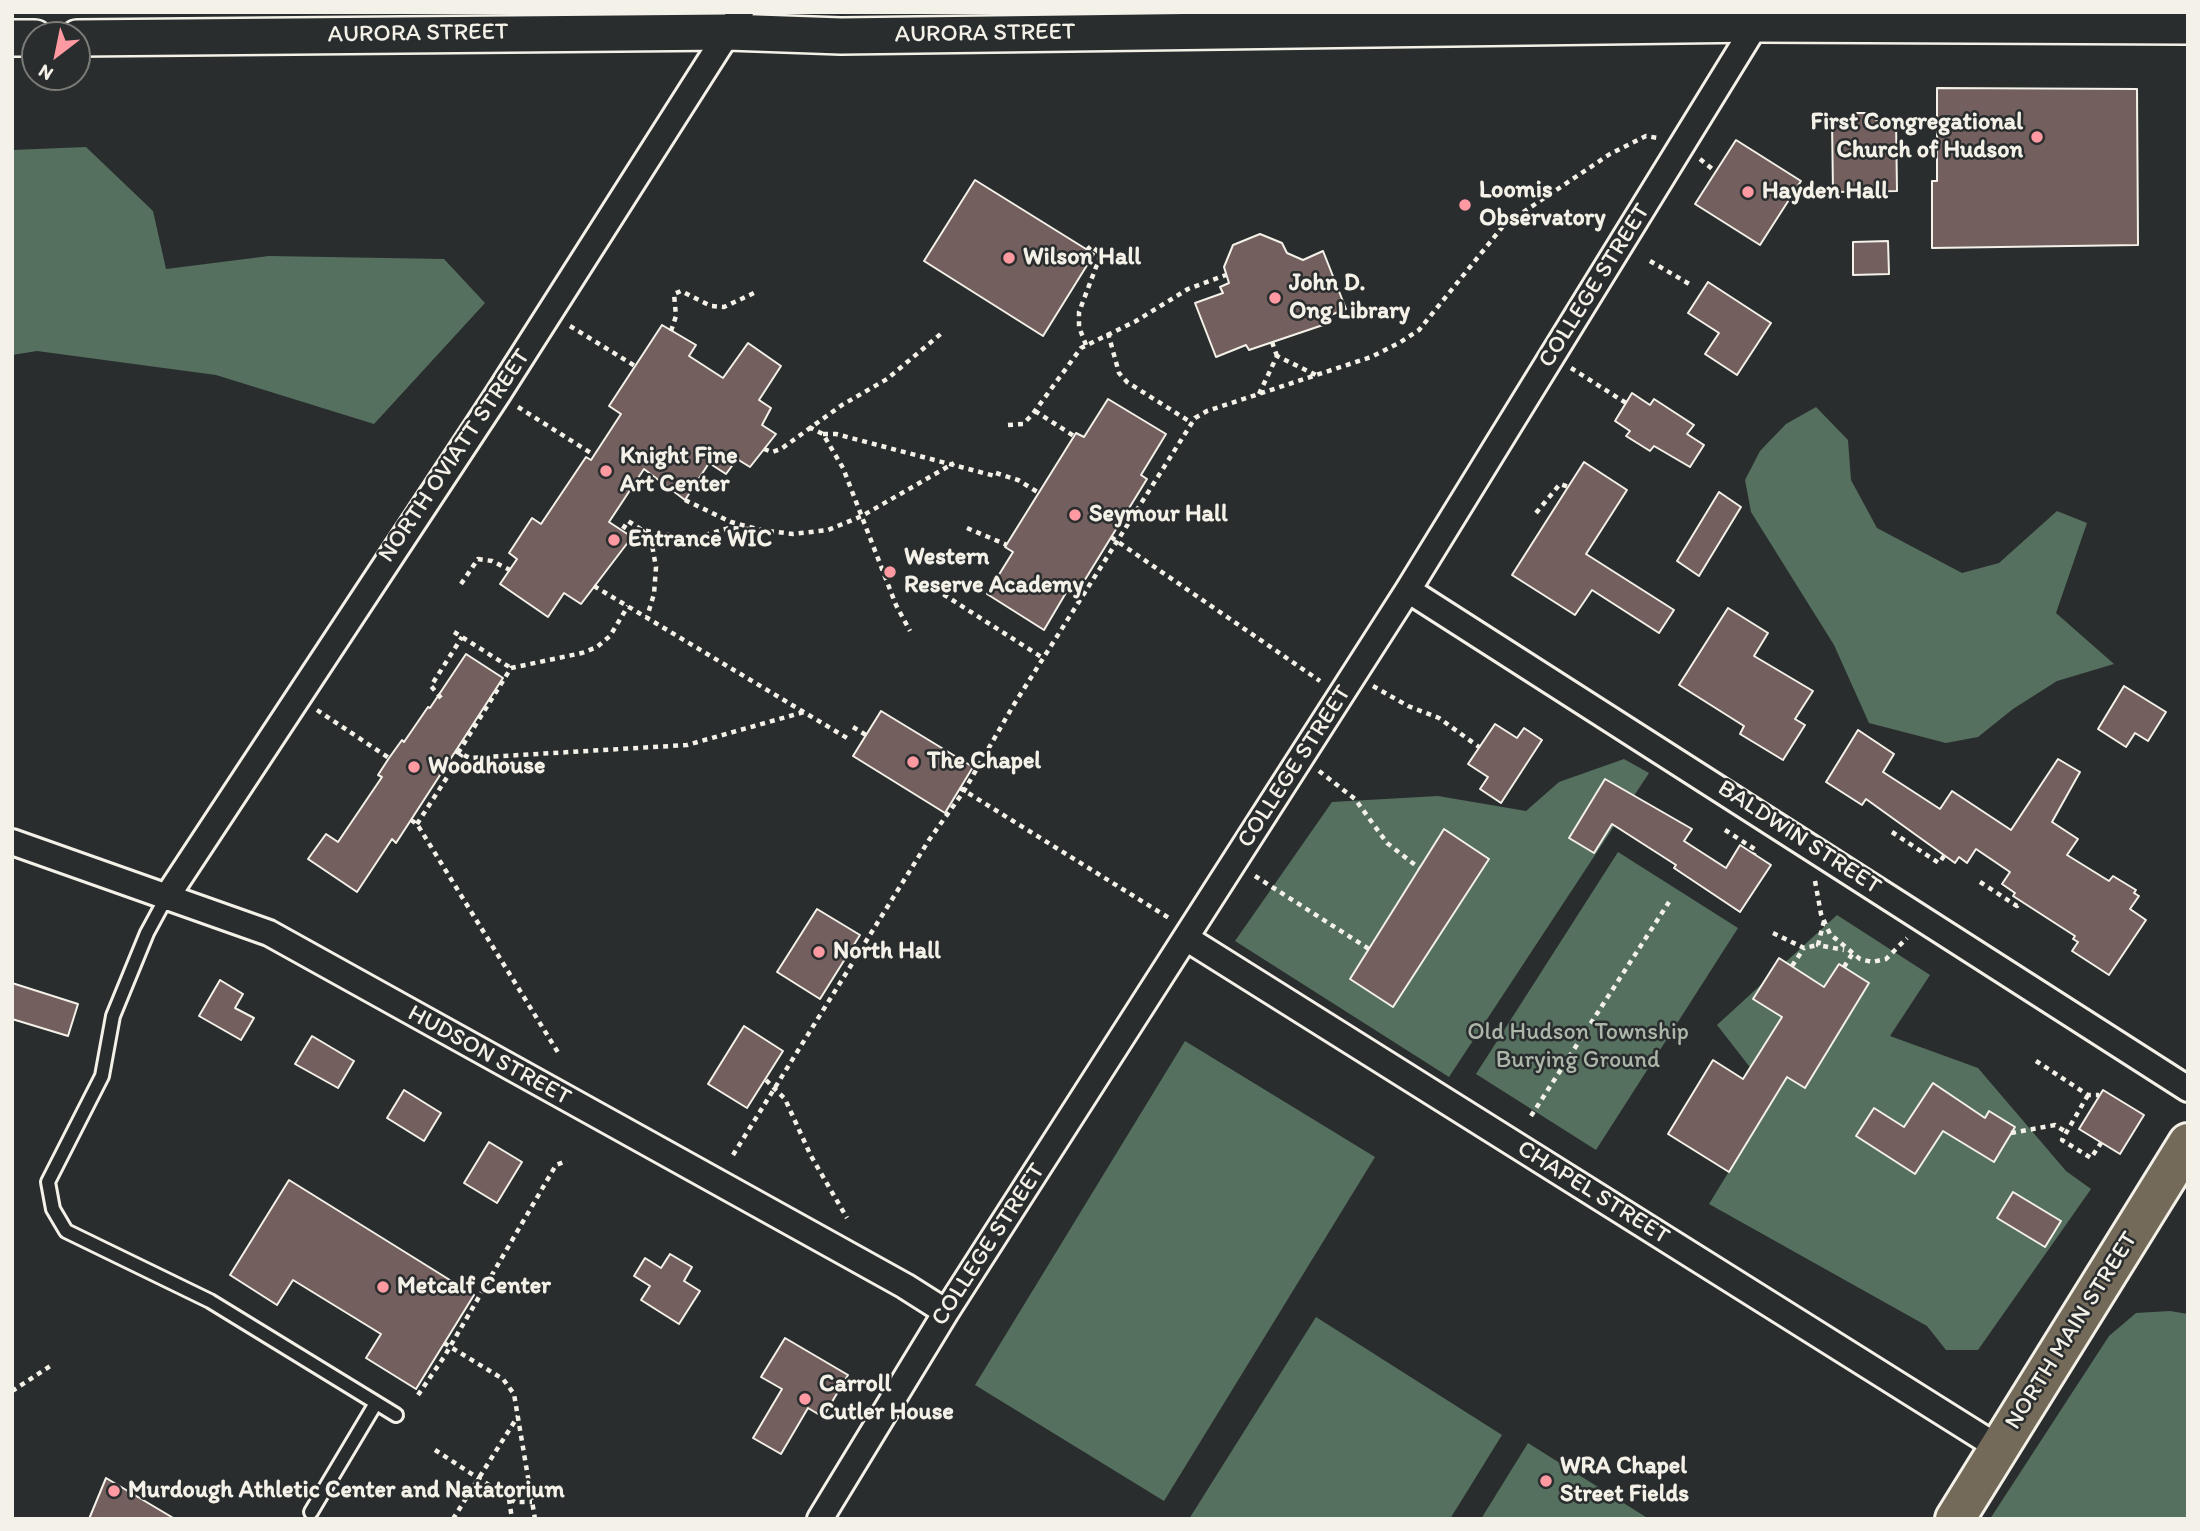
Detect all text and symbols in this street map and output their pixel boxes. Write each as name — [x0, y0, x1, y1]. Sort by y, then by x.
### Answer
street label: AURORA STREET — [327, 18, 509, 50]
street label: AURORA STREET — [894, 18, 1076, 50]
north arrow — [21, 21, 91, 91]
text: N — [34, 59, 57, 86]
place label: First Congregational Church of Hudson — [1811, 109, 2023, 165]
marker: First Congregational Church of Hudson — [2029, 129, 2045, 145]
place label: Loomis Observatory — [1479, 177, 1605, 233]
place label: Hayden Hall — [1762, 178, 1888, 206]
marker: Hayden Hall — [1740, 184, 1756, 200]
marker: Loomis Observatory — [1457, 197, 1473, 213]
street label: COLLEGE STREET — [1533, 199, 1657, 373]
place label: Wilson Hall — [1023, 244, 1141, 272]
marker: Wilson Hall — [1001, 250, 1017, 266]
place label: John D. Ong Library — [1289, 270, 1410, 326]
marker: John D. Ong Library — [1267, 290, 1283, 306]
street label: NORTH OVIATT STREET — [373, 344, 537, 568]
place label: Knight Fine Art Center — [620, 443, 738, 499]
marker: Knight Fine Art Center — [598, 463, 614, 479]
place label: Seymour Hall — [1089, 501, 1228, 529]
marker: Seymour Hall — [1067, 507, 1083, 523]
place label: Entrance WIC — [628, 526, 772, 554]
marker: Entrance WIC — [606, 532, 622, 548]
place label: Western Reserve Academy — [904, 544, 1084, 600]
marker: Western Reserve Academy — [882, 564, 898, 580]
street label: COLLEGE STREET — [1232, 680, 1358, 854]
place label: The Chapel — [927, 748, 1041, 776]
place label: Woodhouse — [428, 753, 545, 781]
marker: The Chapel — [905, 754, 921, 770]
marker: Woodhouse — [406, 759, 422, 775]
street label: BALDWIN STREET — [1712, 774, 1886, 902]
place label: North Hall — [833, 938, 941, 966]
marker: North Hall — [811, 944, 827, 960]
street label: HUDSON STREET — [402, 999, 576, 1113]
park label: Old Hudson Township Burying Ground — [1467, 1019, 1689, 1075]
street label: CHAPEL STREET — [1511, 1135, 1675, 1251]
street label: COLLEGE STREET — [926, 1158, 1052, 1332]
street label: NORTH MAIN STREET — [1999, 1227, 2145, 1435]
place label: Metcalf Center — [397, 1273, 551, 1301]
marker: Metcalf Center — [375, 1279, 391, 1295]
place label: Carroll Cutler House — [819, 1371, 954, 1427]
marker: Carroll Cutler House — [797, 1391, 813, 1407]
place label: WRA Chapel Street Fields — [1560, 1453, 1689, 1509]
marker: WRA Chapel Street Fields — [1538, 1473, 1554, 1489]
place label: Murdough Athletic Center and Natatorium — [128, 1477, 565, 1505]
marker: Murdough Athletic Center and Natatorium — [106, 1483, 122, 1499]

